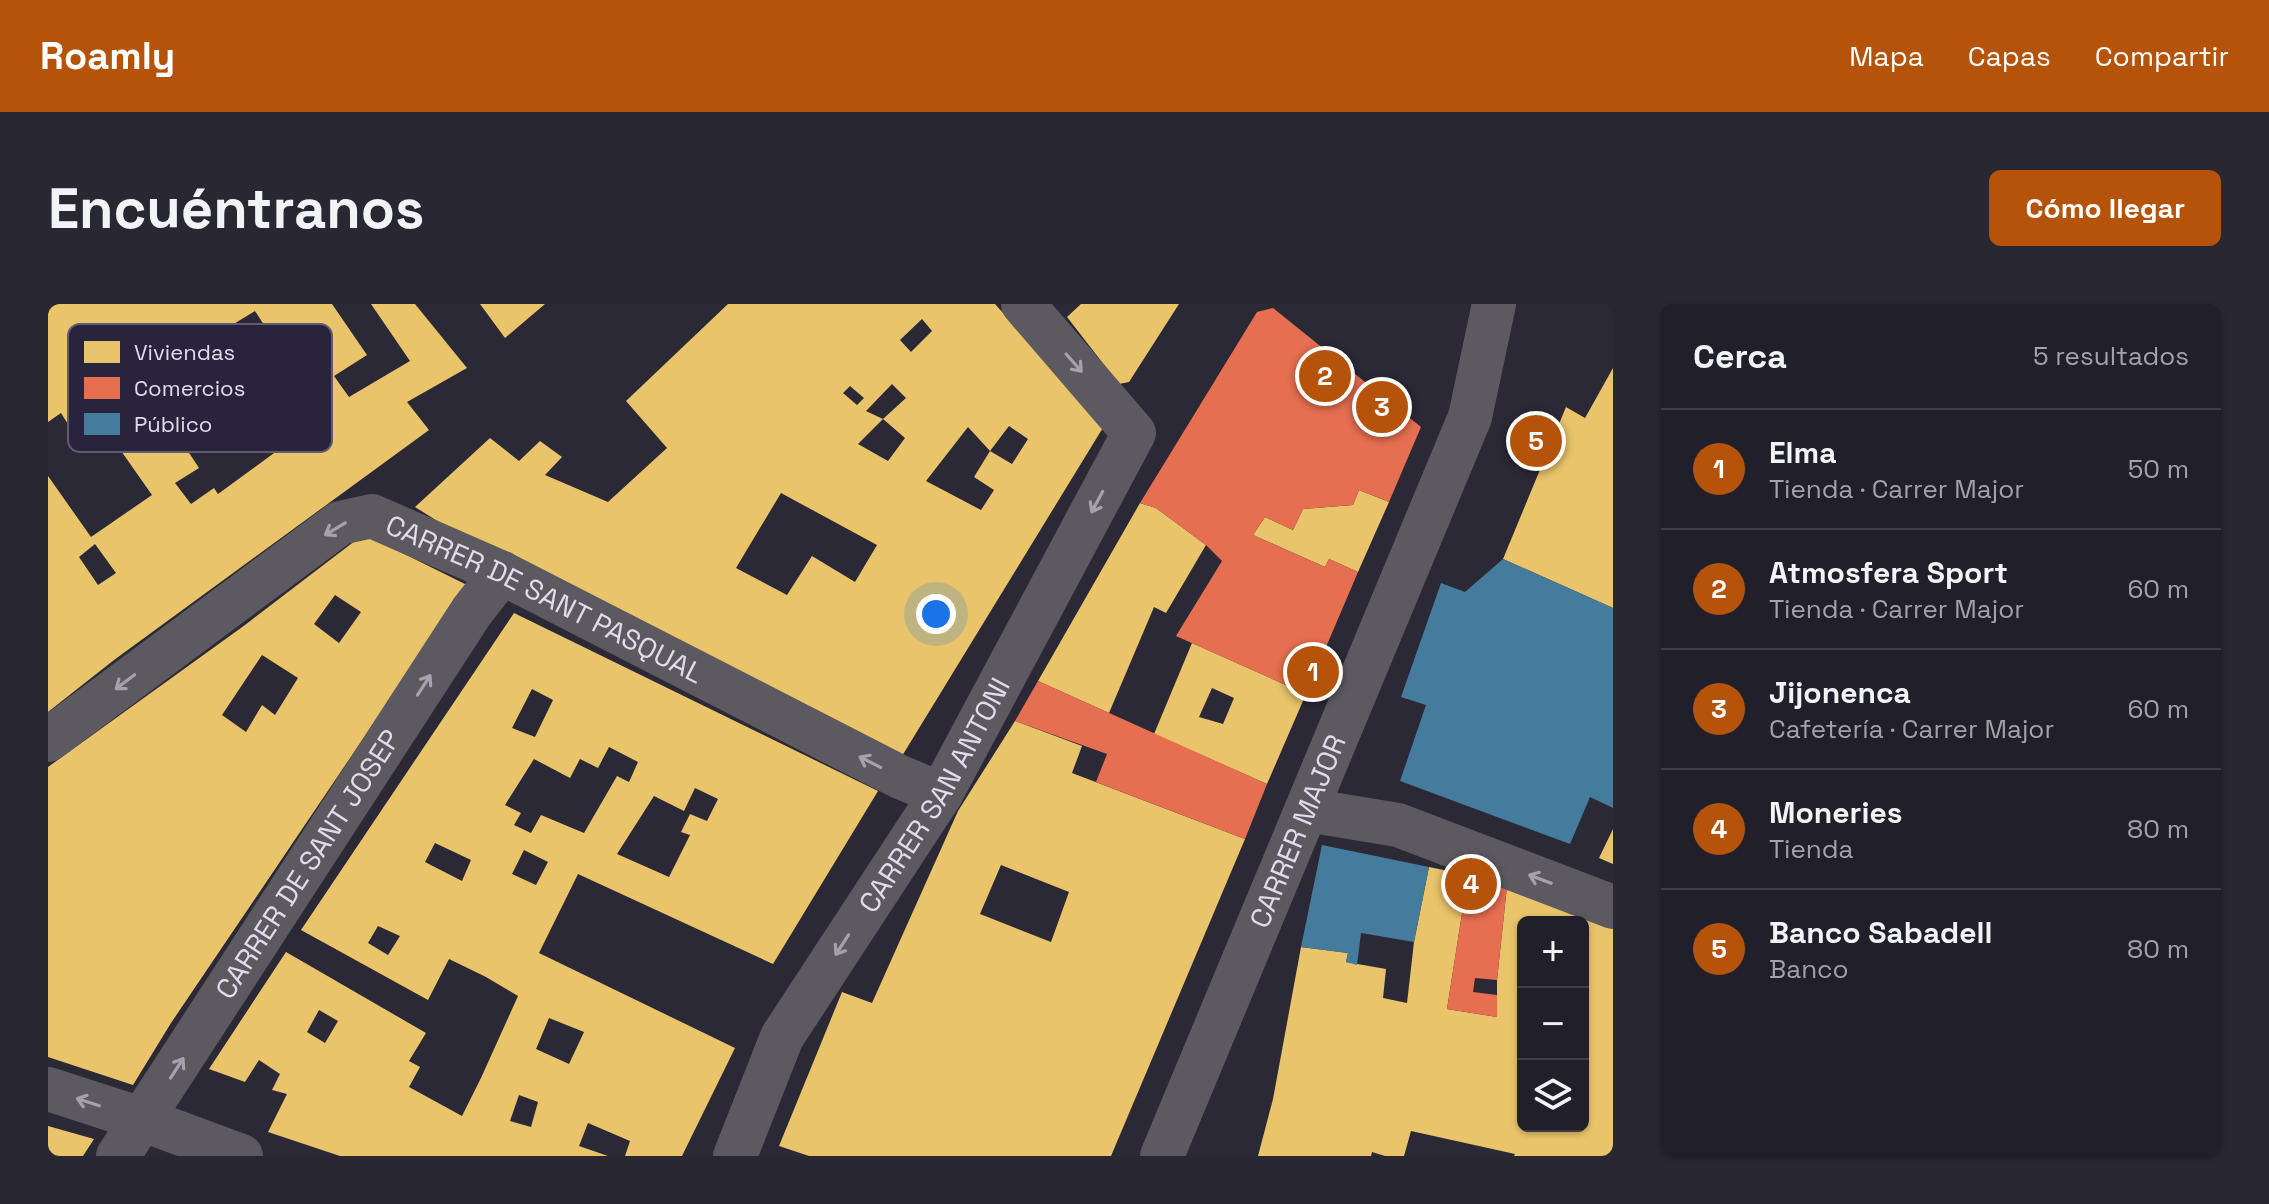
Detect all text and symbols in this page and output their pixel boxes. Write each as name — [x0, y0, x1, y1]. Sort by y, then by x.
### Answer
text: Roamly — [40, 32, 175, 80]
text: Mapa — [1849, 38, 1924, 74]
text: Capas — [1968, 38, 2051, 74]
text: Compartir — [2095, 38, 2229, 74]
button: Cómo llegar — [1989, 170, 2221, 246]
text: Encuéntranos — [48, 173, 424, 244]
legend — [68, 324, 332, 452]
text: Cerca — [1693, 335, 1787, 378]
text: Viviendas — [134, 338, 235, 366]
text: 5 resultados — [2033, 339, 2189, 373]
pin: 2 — [1299, 346, 1351, 406]
one-way arrow — [1065, 352, 1083, 372]
text: Comercios — [134, 374, 245, 402]
pin: 3 — [1356, 377, 1408, 437]
text: Público — [134, 410, 212, 438]
pin: 5 — [1510, 411, 1562, 471]
text: Elma — [1769, 433, 1837, 472]
text: 1 — [1713, 452, 1725, 486]
text: 50 m — [2128, 452, 2189, 486]
text: Tienda · Carrer Major — [1769, 472, 2024, 506]
one-way arrow — [1089, 489, 1105, 513]
street label: CARRER DE SANT PASQUAL — [380, 506, 710, 691]
one-way arrow — [324, 521, 346, 537]
text: Atmosfera Sport — [1769, 553, 2008, 592]
text: 2 — [1711, 572, 1727, 606]
text: 60 m — [2127, 572, 2189, 606]
text: Tienda · Carrer Major — [1769, 592, 2024, 626]
your location — [916, 594, 956, 634]
pin: 1 — [1287, 642, 1339, 702]
street label: CARRER SAN ANTONI — [850, 671, 1018, 919]
text: Jijonenca — [1769, 673, 1911, 712]
one-way arrow — [115, 674, 137, 691]
one-way arrow — [417, 674, 433, 697]
text: 3 — [1711, 692, 1727, 726]
text: 60 m — [2127, 692, 2189, 726]
text: Cafetería · Carrer Major — [1769, 712, 2054, 746]
street label: CARRER DE SANT JOSEP — [207, 723, 408, 1006]
street label: CARRER MAJOR — [1241, 729, 1354, 933]
one-way arrow — [859, 753, 883, 769]
text: Moneries — [1769, 793, 1903, 832]
text: 4 — [1711, 812, 1727, 846]
text: 80 m — [2127, 812, 2189, 846]
text: Tienda — [1769, 832, 1853, 866]
pin: 4 — [1445, 854, 1497, 914]
one-way arrow — [1528, 871, 1553, 885]
text: Banco Sabadell — [1769, 913, 1992, 952]
map controls — [1517, 916, 1589, 1132]
button: + — [1517, 916, 1589, 988]
text: 5 — [1711, 932, 1727, 966]
text: 80 m — [2127, 932, 2189, 966]
one-way arrow — [834, 933, 850, 956]
text: Banco — [1769, 952, 1849, 986]
button: − — [1517, 988, 1589, 1060]
one-way arrow — [169, 1057, 185, 1080]
button: layers — [1517, 1060, 1589, 1132]
one-way arrow — [76, 1094, 101, 1109]

